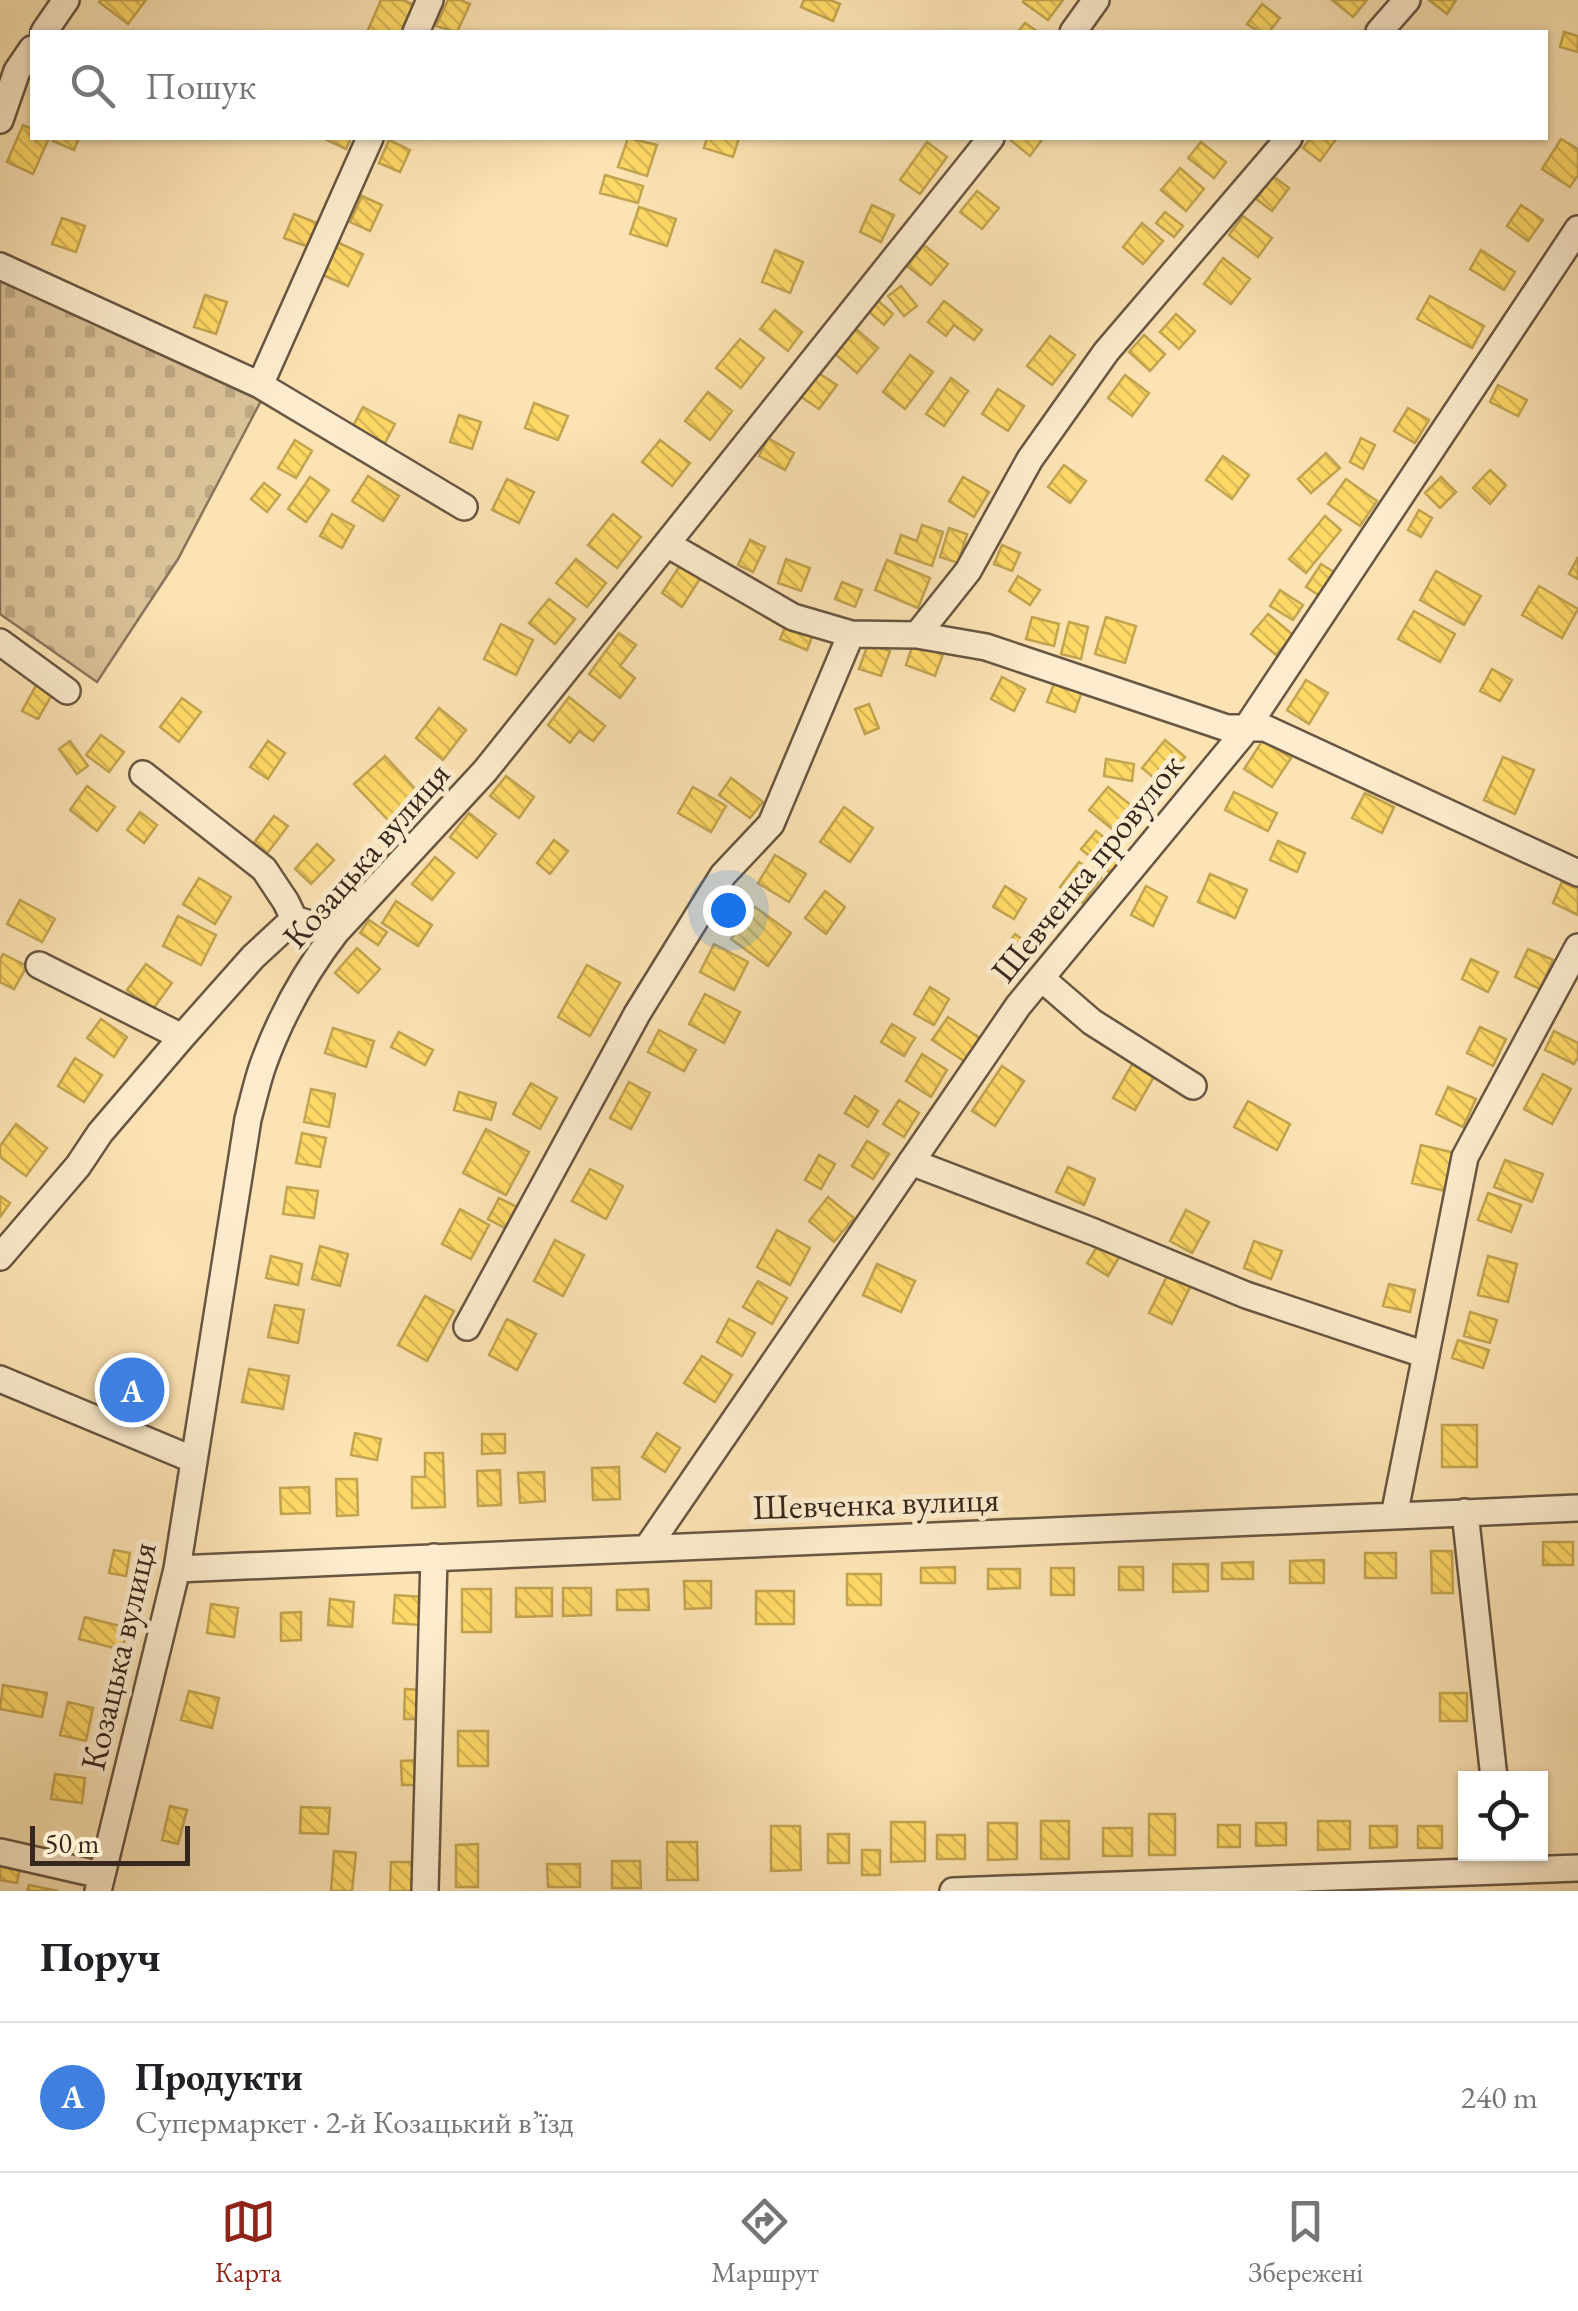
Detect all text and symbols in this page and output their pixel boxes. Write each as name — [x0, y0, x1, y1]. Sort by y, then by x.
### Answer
search box — [30, 30, 1548, 140]
icon: search — [65, 58, 120, 113]
text: Пошук — [145, 61, 256, 110]
street label: Шевченка провулок — [980, 744, 1194, 992]
street label: Козацька вулиця — [272, 752, 460, 958]
your location — [703, 885, 754, 936]
pin: A — [100, 1352, 164, 1428]
street label: Шевченка вулиця — [752, 1476, 1000, 1530]
street label: Козацька вулиця — [69, 1537, 167, 1775]
map controls — [1458, 1771, 1548, 1861]
button: locate — [1458, 1771, 1548, 1861]
scale bar — [30, 1821, 190, 1866]
text: 50 m — [45, 1825, 99, 1861]
text: Поруч — [40, 1929, 161, 1984]
text: Продукти — [135, 2052, 303, 2101]
text: A — [61, 2076, 84, 2118]
text: 240 m — [1461, 2076, 1538, 2118]
text: Супермаркет · 2-й Козацький в’їзд — [135, 2101, 574, 2143]
tab: Карта — [215, 2194, 282, 2290]
tab: Маршрут — [711, 2194, 819, 2290]
tab: Збережені — [1248, 2194, 1363, 2290]

